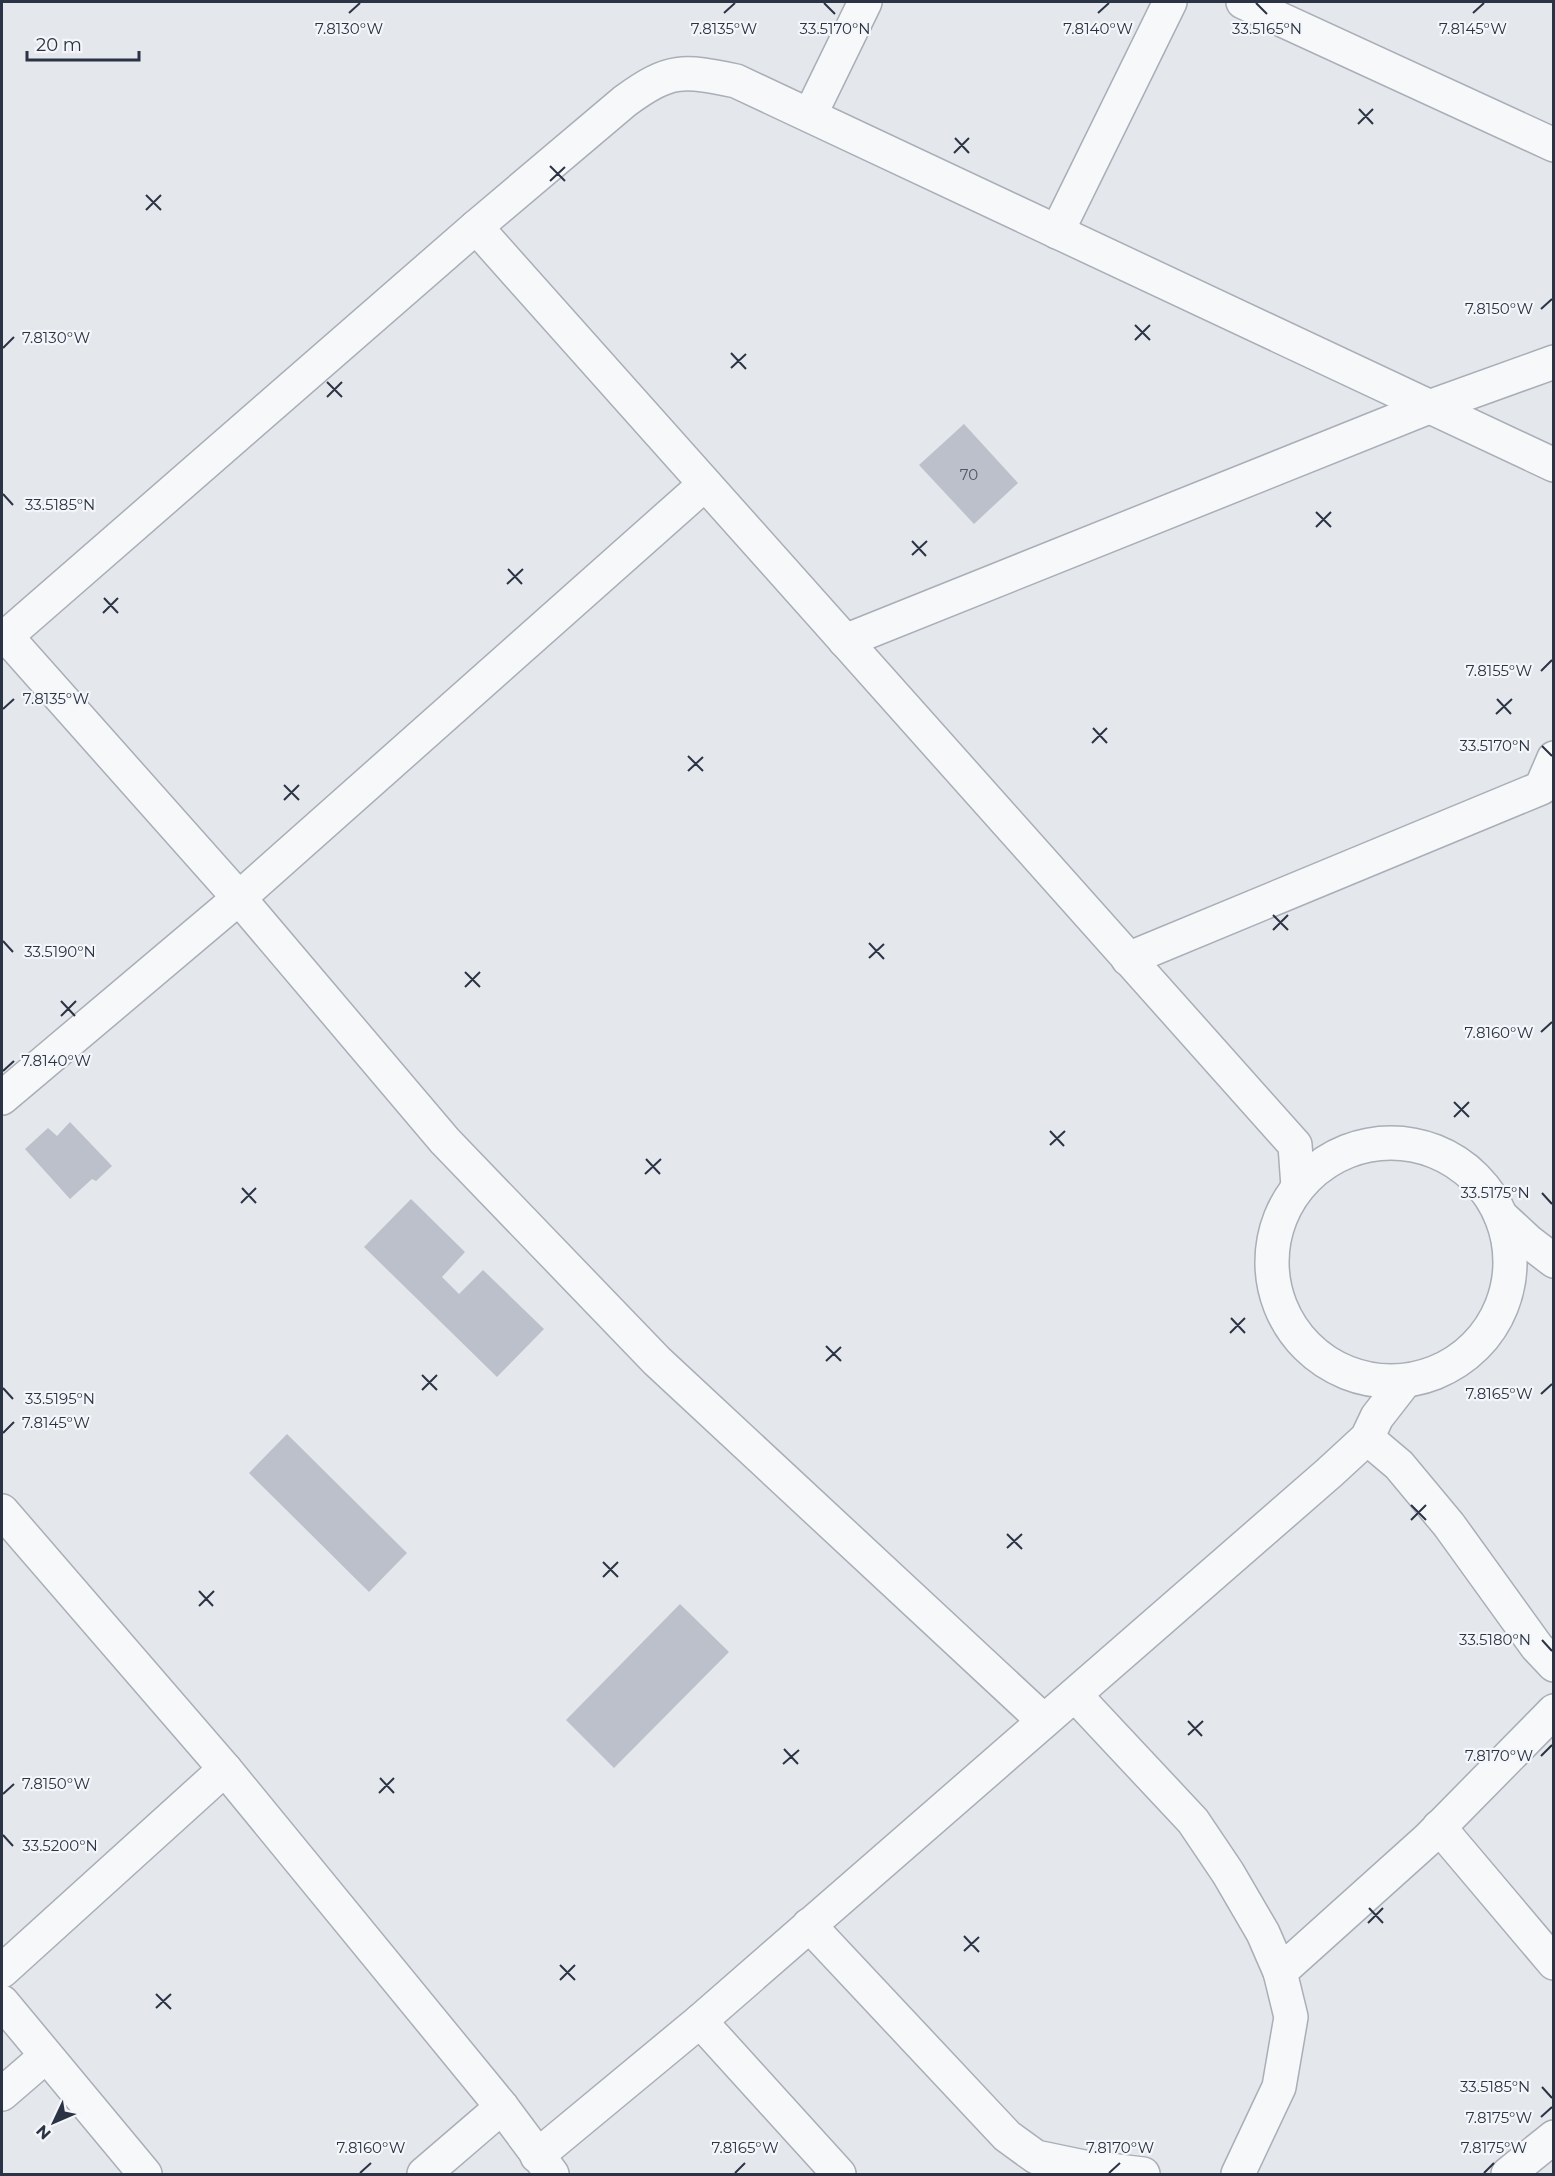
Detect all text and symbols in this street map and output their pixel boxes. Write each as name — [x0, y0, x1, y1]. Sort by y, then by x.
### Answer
text: 7.8130°W — [315, 19, 383, 38]
text: 7.8135°W — [691, 19, 757, 38]
text: 33.5170°N — [800, 19, 870, 38]
text: 7.8140°W — [1063, 19, 1133, 38]
text: 33.5165°N — [1232, 19, 1302, 38]
text: 7.8145°W — [1439, 19, 1507, 38]
scale bar — [27, 24, 140, 62]
text: 20 m — [36, 34, 82, 56]
text: 7.8150°W — [1465, 299, 1533, 318]
text: 7.8130°W — [22, 328, 90, 347]
house number: 70 — [960, 465, 978, 484]
text: 33.5185°N — [25, 495, 95, 514]
text: 7.8155°W — [1466, 661, 1533, 680]
text: 7.8135°W — [23, 689, 89, 708]
text: 33.5170°N — [1460, 736, 1530, 755]
text: 33.5190°N — [24, 942, 96, 961]
text: 7.8160°W — [1465, 1023, 1534, 1042]
text: 7.8140°W — [21, 1051, 91, 1070]
text: 33.5175°N — [1460, 1183, 1530, 1202]
text: 7.8165°W — [1465, 1384, 1533, 1403]
text: 33.5195°N — [25, 1389, 95, 1408]
text: 7.8145°W — [22, 1413, 90, 1432]
text: 33.5180°N — [1459, 1630, 1531, 1649]
text: 7.8170°W — [1465, 1746, 1533, 1765]
text: 7.8150°W — [22, 1774, 90, 1793]
text: 33.5200°N — [22, 1836, 98, 1855]
text: 33.5185°N — [1460, 2077, 1530, 2096]
north arrow — [24, 2092, 84, 2152]
text: 7.8175°W — [1466, 2108, 1533, 2127]
text: N — [32, 2121, 55, 2143]
text: 7.8160°W — [337, 2138, 406, 2157]
text: 7.8165°W — [711, 2138, 779, 2157]
text: 7.8170°W — [1086, 2138, 1154, 2157]
text: 7.8175°W — [1461, 2138, 1528, 2157]

